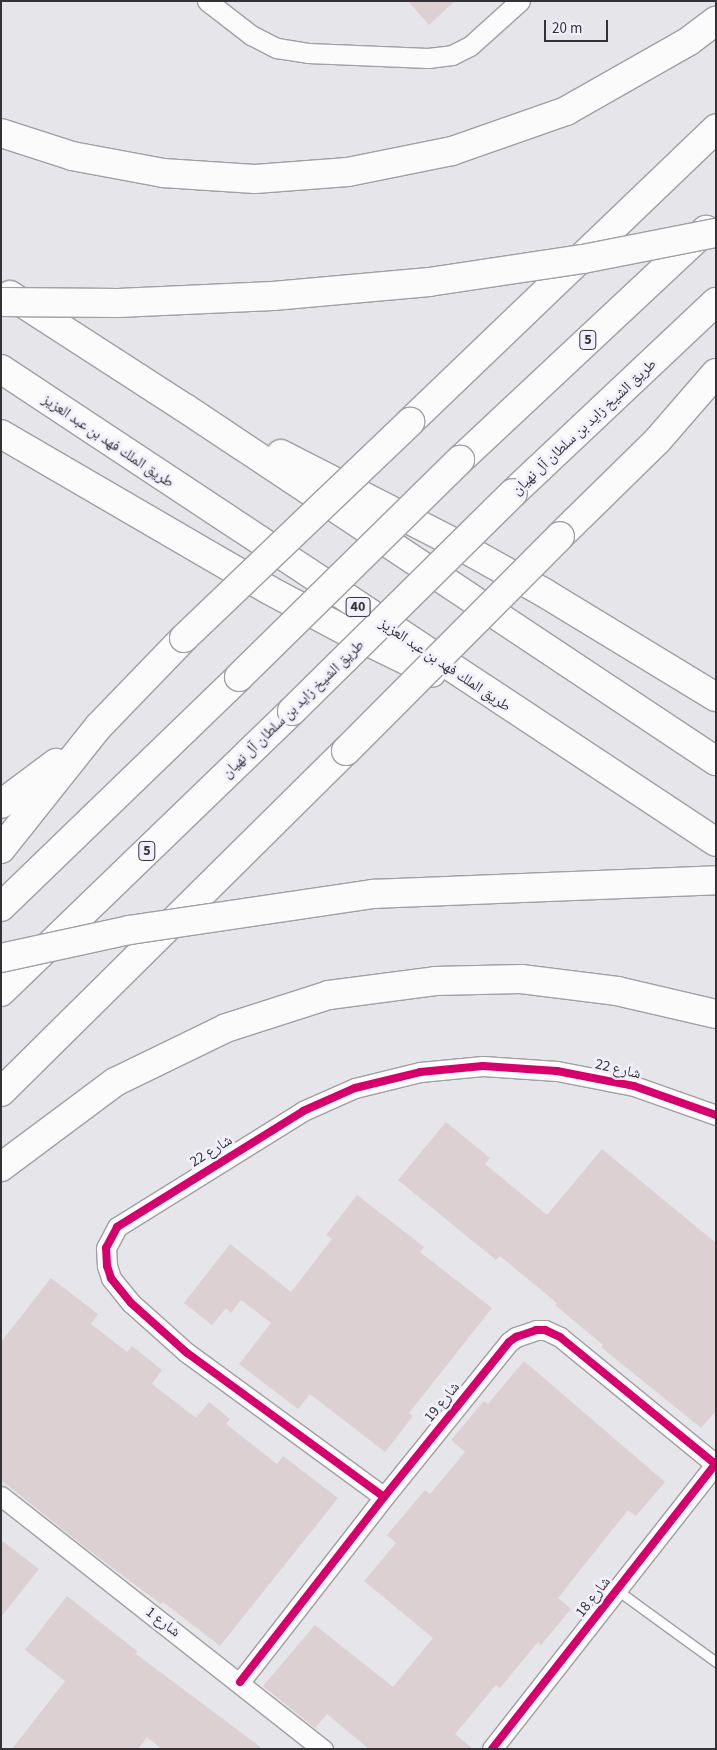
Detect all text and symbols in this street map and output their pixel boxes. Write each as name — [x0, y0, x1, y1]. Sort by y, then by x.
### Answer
scale bar — [547, 10, 611, 42]
text: 20 m — [552, 18, 582, 39]
road number: 5 — [579, 328, 597, 352]
street label: طريق الشيخ زايد بن سلطان آل نهيان — [508, 355, 660, 499]
street label: طريق الملك فهد بن عبد العزيز — [39, 390, 177, 492]
road number: 40 — [346, 596, 370, 618]
street label: طريق الملك فهد بن عبد العزيز — [376, 614, 514, 716]
street label: طريق الشيخ زايد بن سلطان آل نهيان — [218, 636, 368, 782]
road number: 5 — [138, 839, 156, 862]
street label: شارع 22 — [593, 1055, 643, 1083]
street label: شارع 22 — [187, 1131, 235, 1171]
street label: شارع 19 — [420, 1378, 464, 1426]
street label: شارع 18 — [572, 1573, 614, 1621]
street label: شارع 1 — [142, 1603, 184, 1641]

